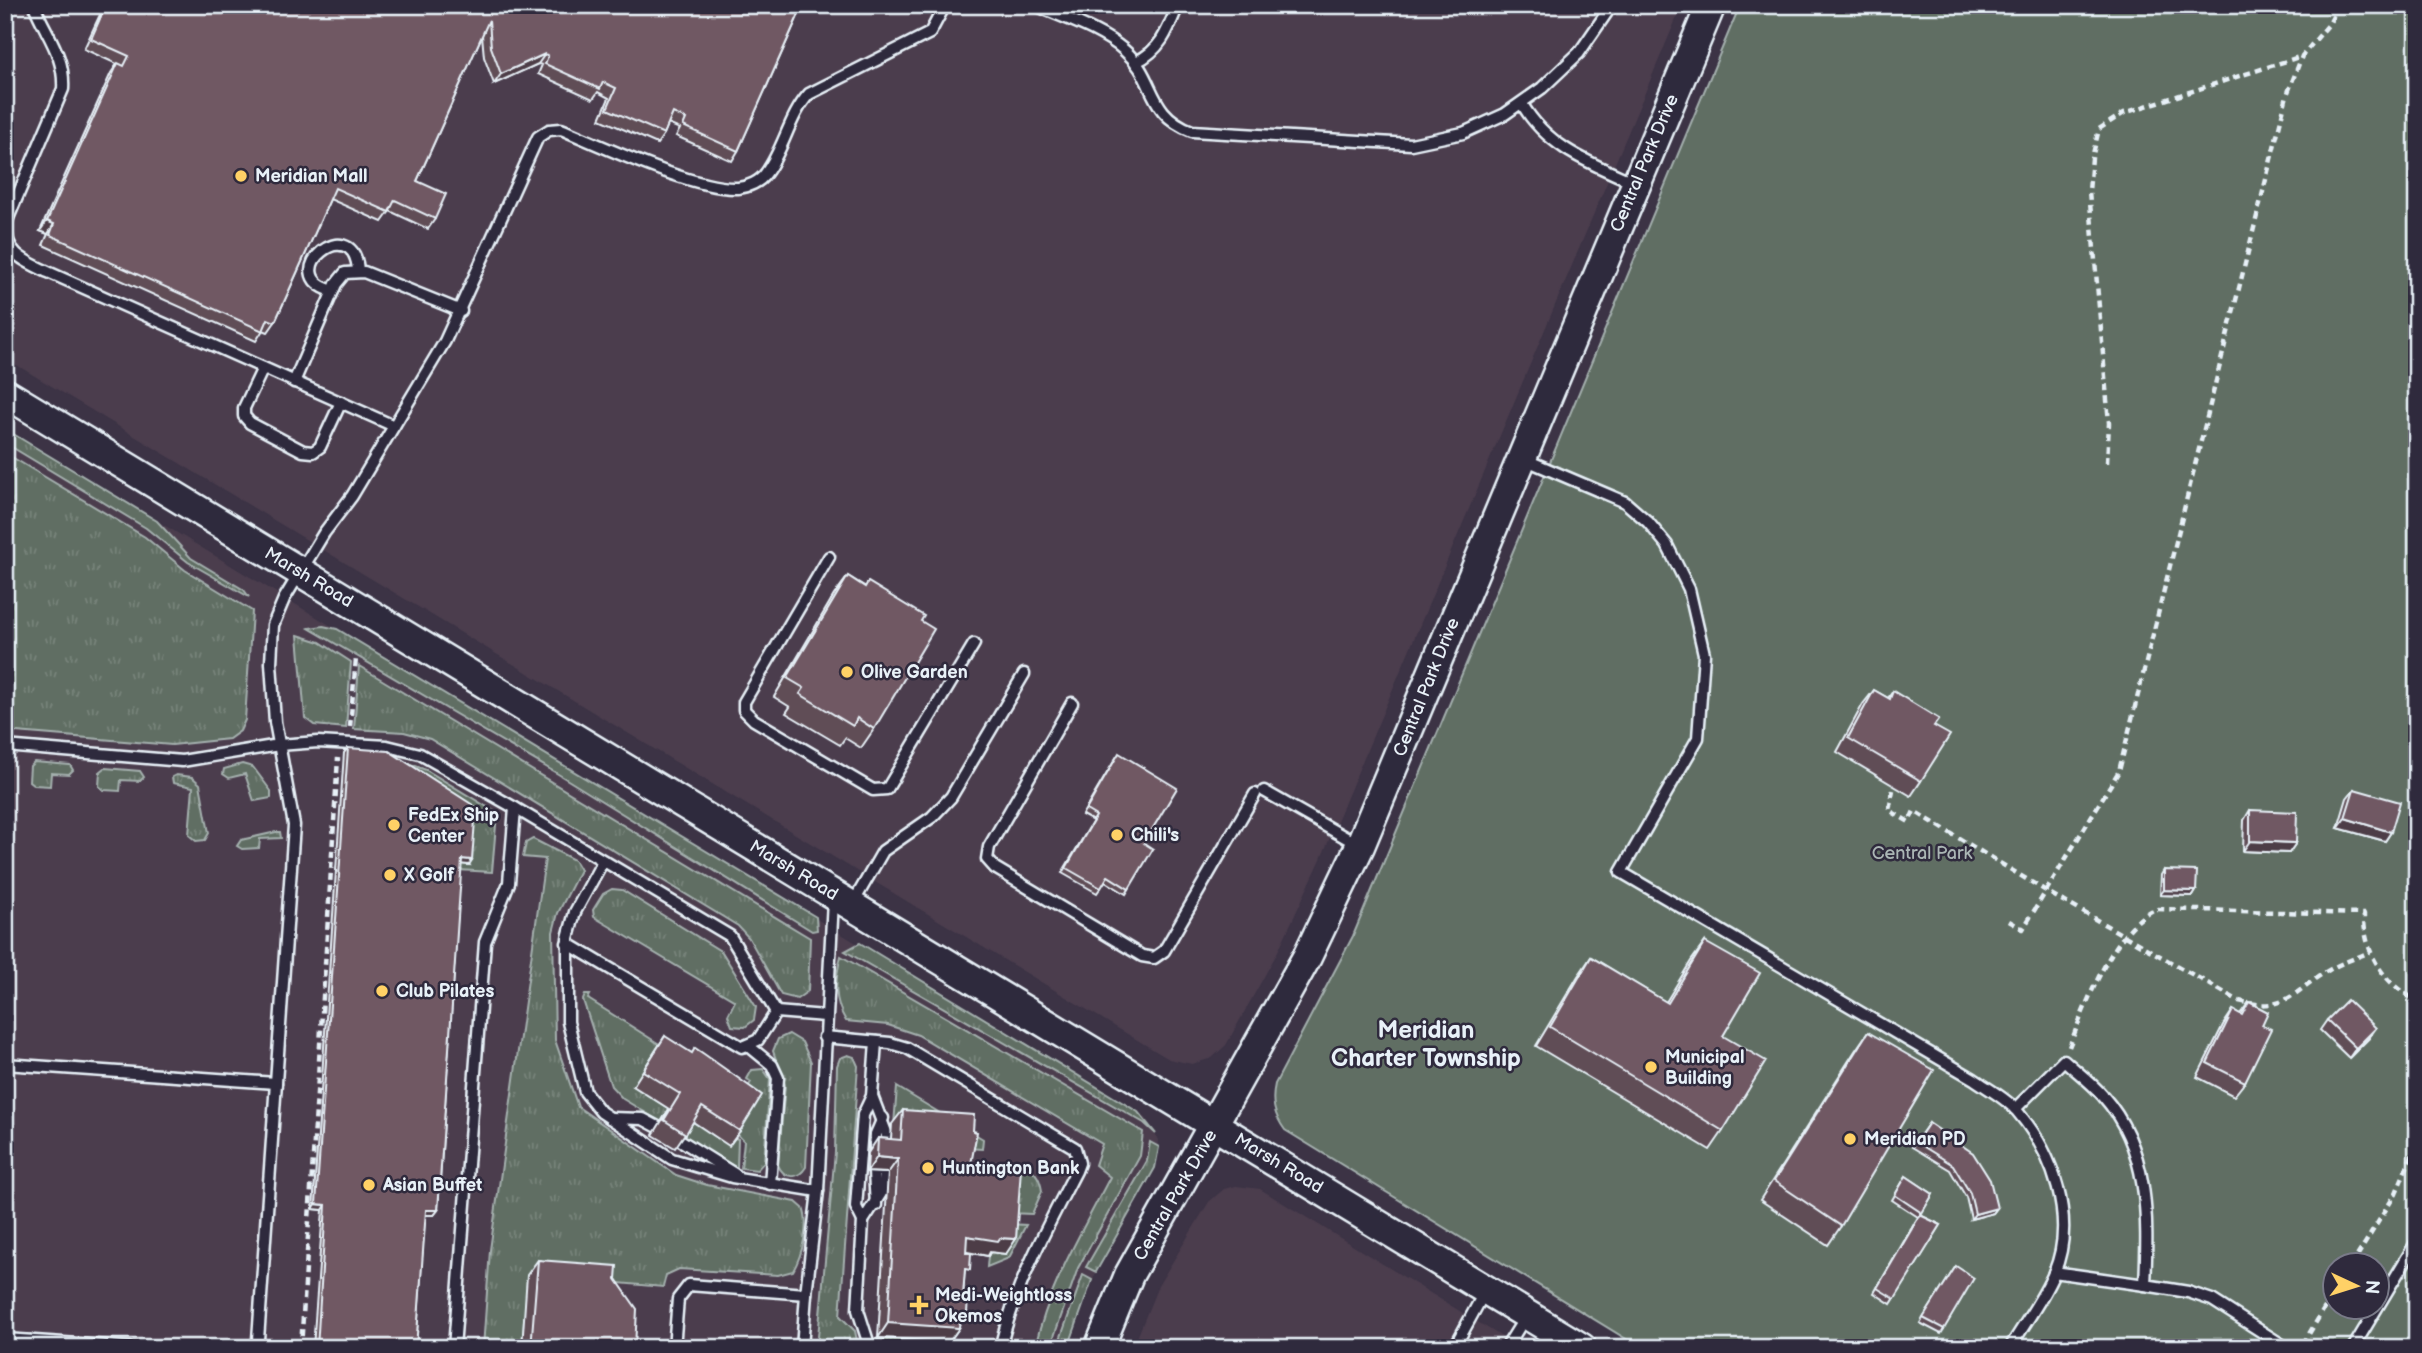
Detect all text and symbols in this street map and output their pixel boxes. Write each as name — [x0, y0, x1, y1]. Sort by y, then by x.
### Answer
street label: Central Park Drive — [1606, 91, 1683, 235]
place label: Meridian Mall — [255, 166, 368, 187]
marker: Meridian Mall — [233, 168, 249, 184]
street label: Marsh Road — [261, 543, 357, 612]
street label: Central Park Drive — [1389, 615, 1464, 760]
place label: Olive Garden — [861, 662, 968, 683]
marker: Olive Garden — [839, 664, 855, 680]
place label: FedEx Ship Center — [408, 805, 499, 847]
marker: FedEx Ship Center — [386, 817, 402, 833]
place label: Chili's — [1131, 825, 1179, 846]
marker: Chili's — [1109, 827, 1125, 843]
street label: Marsh Road — [746, 836, 842, 905]
park label: Central Park — [1872, 843, 1972, 864]
place label: X Golf — [404, 865, 455, 886]
marker: X Golf — [382, 867, 398, 883]
place label: Club Pilates — [396, 981, 494, 1002]
marker: Club Pilates — [374, 983, 390, 999]
district label: Meridian Charter Township — [1331, 1016, 1521, 1073]
place label: Municipal Building — [1665, 1047, 1745, 1089]
marker: Municipal Building — [1643, 1059, 1659, 1075]
street label: Central Park Drive — [1129, 1126, 1222, 1264]
street label: Marsh Road — [1231, 1129, 1327, 1198]
place label: Meridian PD — [1864, 1129, 1965, 1150]
marker: Meridian PD — [1842, 1131, 1858, 1147]
place label: Huntington Bank — [942, 1158, 1080, 1179]
marker: Huntington Bank — [920, 1160, 936, 1176]
place label: Asian Buffet — [382, 1175, 482, 1196]
marker: Asian Buffet — [361, 1177, 377, 1193]
north arrow — [2320, 1252, 2390, 1322]
text: N — [2359, 1279, 2383, 1295]
place label: Medi-Weightloss Okemos — [935, 1285, 1072, 1327]
marker: Medi-Weightloss Okemos — [909, 1295, 929, 1315]

